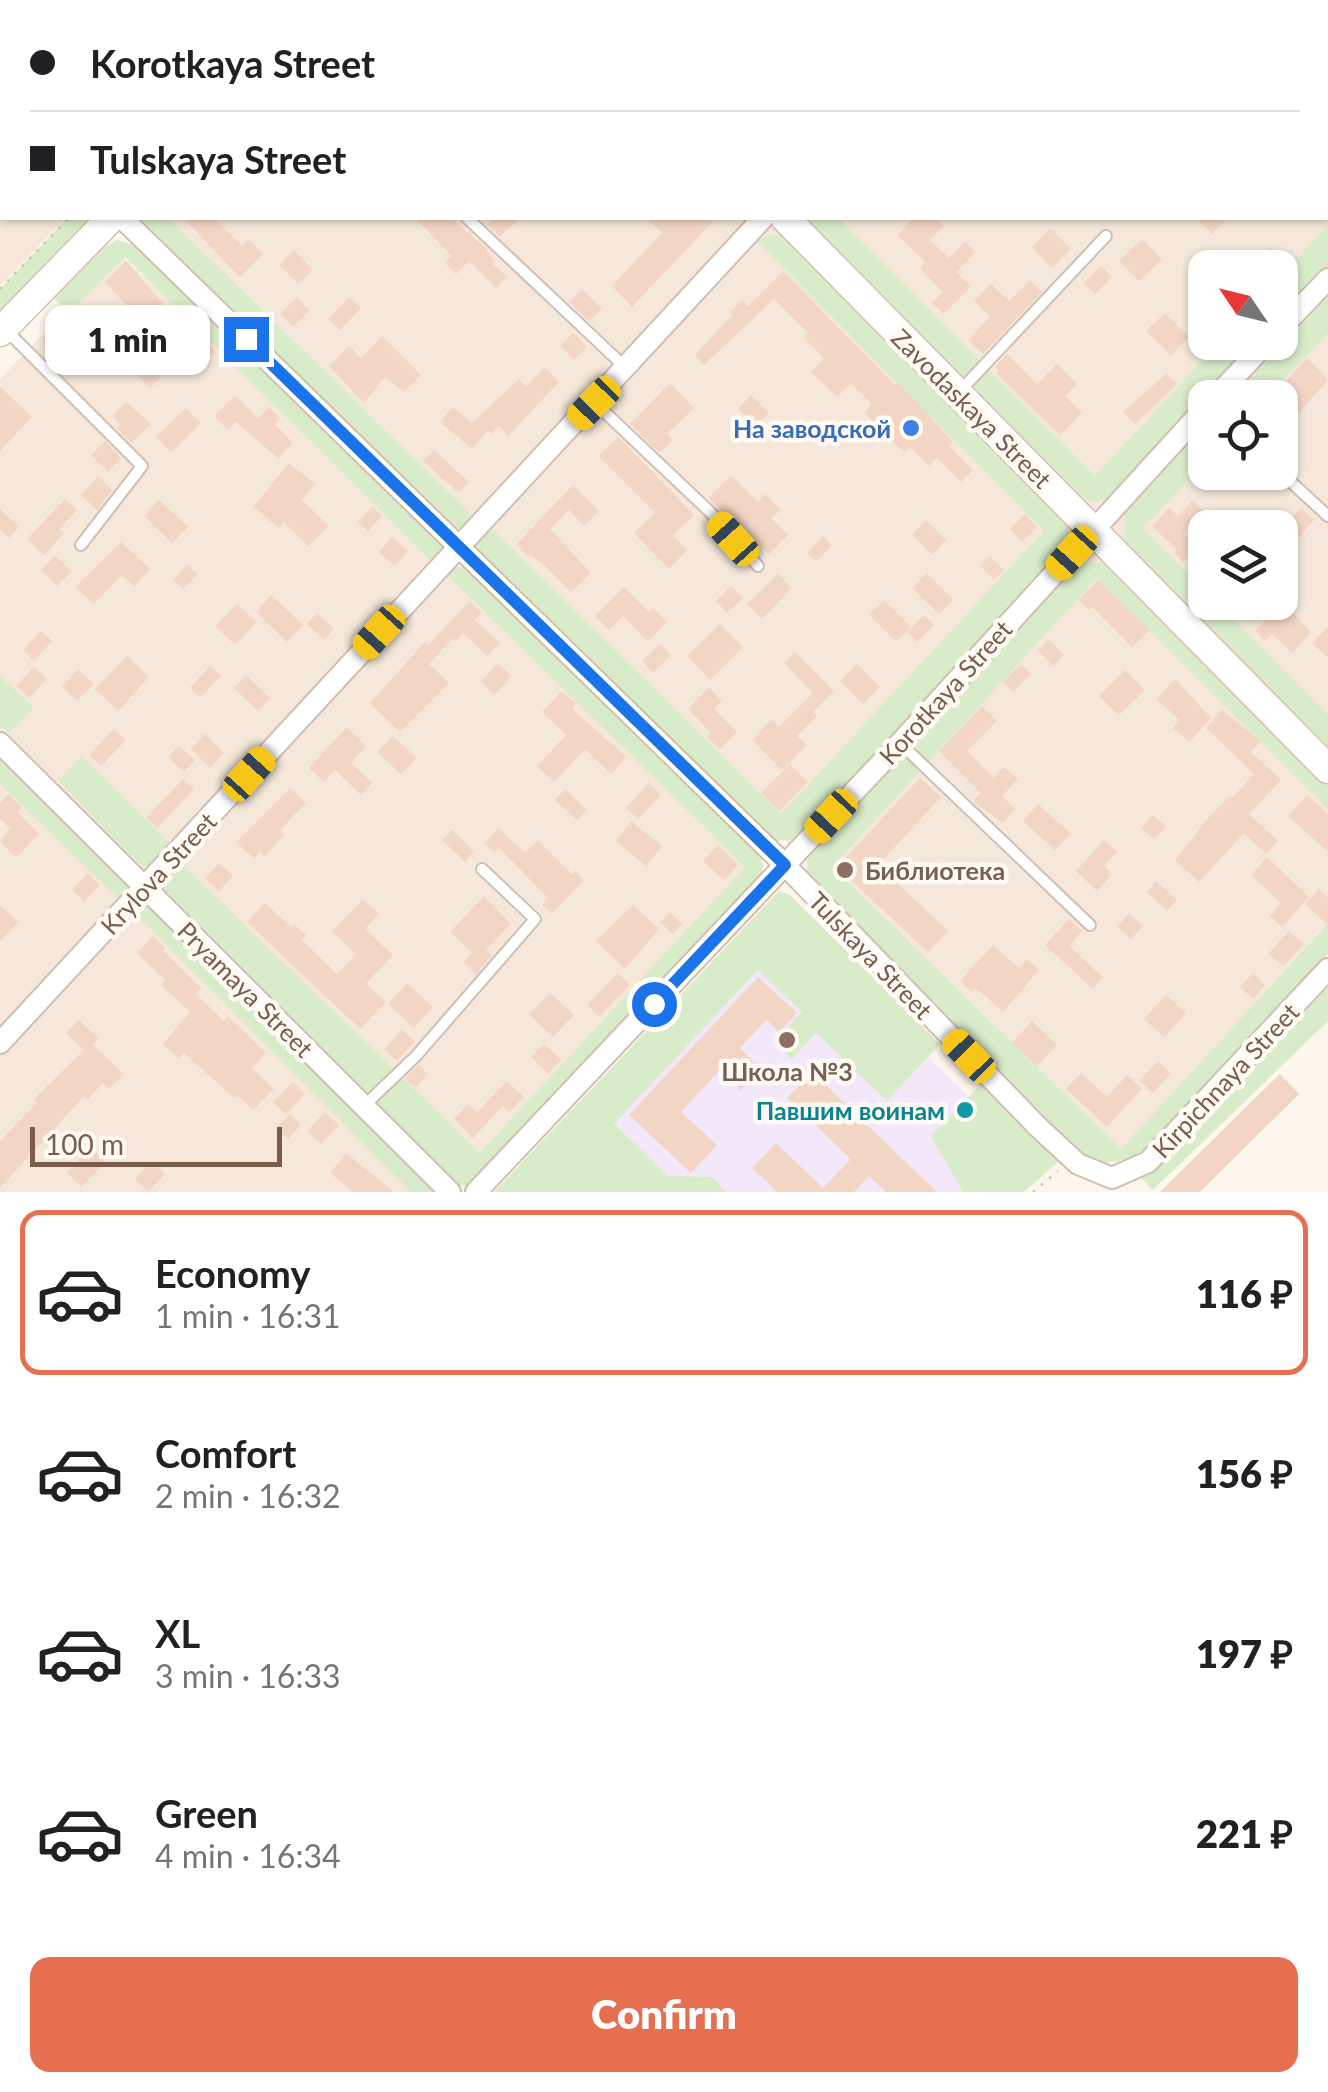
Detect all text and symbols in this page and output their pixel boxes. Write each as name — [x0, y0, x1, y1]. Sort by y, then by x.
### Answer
text: Korotkaya Street — [90, 40, 375, 86]
text: Tulskaya Street — [90, 136, 346, 182]
north arrow — [1188, 250, 1298, 360]
map controls — [1188, 250, 1298, 620]
callout: 1 min — [46, 304, 211, 374]
route end — [224, 317, 269, 362]
text: 1 min — [88, 320, 167, 359]
street label: Zavodaskaya Street — [886, 322, 1058, 494]
car — [562, 371, 626, 435]
button: locate — [1188, 380, 1298, 490]
place label: На заводской — [733, 413, 891, 443]
marker: На заводской — [900, 417, 922, 439]
car — [702, 507, 764, 571]
button: layers — [1188, 510, 1298, 620]
car — [1041, 521, 1103, 585]
car — [348, 600, 410, 664]
street label: Korotkaya Street — [872, 614, 1018, 770]
car — [218, 742, 280, 806]
car — [800, 784, 862, 848]
street label: Krylova Street — [94, 806, 222, 940]
place label: Библиотека — [865, 855, 1005, 885]
marker: Библиотека — [834, 859, 856, 881]
street label: Tulskaya Street — [803, 885, 939, 1025]
street label: Pryamaya Street — [172, 915, 320, 1063]
route start — [632, 982, 677, 1027]
street label: Kirpichnaya Street — [1146, 996, 1305, 1164]
car — [937, 1024, 1001, 1088]
marker: Школа №3 — [776, 1029, 798, 1051]
place label: Школа №3 — [721, 1056, 853, 1086]
place label: Павшим воинам — [756, 1095, 945, 1125]
marker: Павшим воинам — [954, 1099, 976, 1121]
scale bar — [30, 1122, 282, 1166]
text: 100 m — [45, 1127, 124, 1161]
icon: car — [35, 1248, 125, 1338]
text: Economy — [155, 1250, 310, 1296]
text: 116 ₽ — [1196, 1270, 1293, 1316]
text: 1 min · 16:31 — [155, 1296, 341, 1335]
icon: car — [35, 1428, 125, 1518]
text: Comfort — [155, 1430, 296, 1476]
text: 156 ₽ — [1196, 1450, 1293, 1496]
text: 2 min · 16:32 — [155, 1476, 341, 1515]
icon: car — [35, 1608, 125, 1698]
text: XL — [155, 1610, 200, 1656]
text: 197 ₽ — [1196, 1630, 1293, 1676]
text: 3 min · 16:33 — [155, 1656, 341, 1695]
icon: car — [35, 1788, 125, 1878]
text: Green — [155, 1790, 258, 1836]
text: 221 ₽ — [1196, 1810, 1293, 1856]
text: 4 min · 16:34 — [155, 1836, 341, 1875]
button: Confirm — [30, 1957, 1298, 2072]

